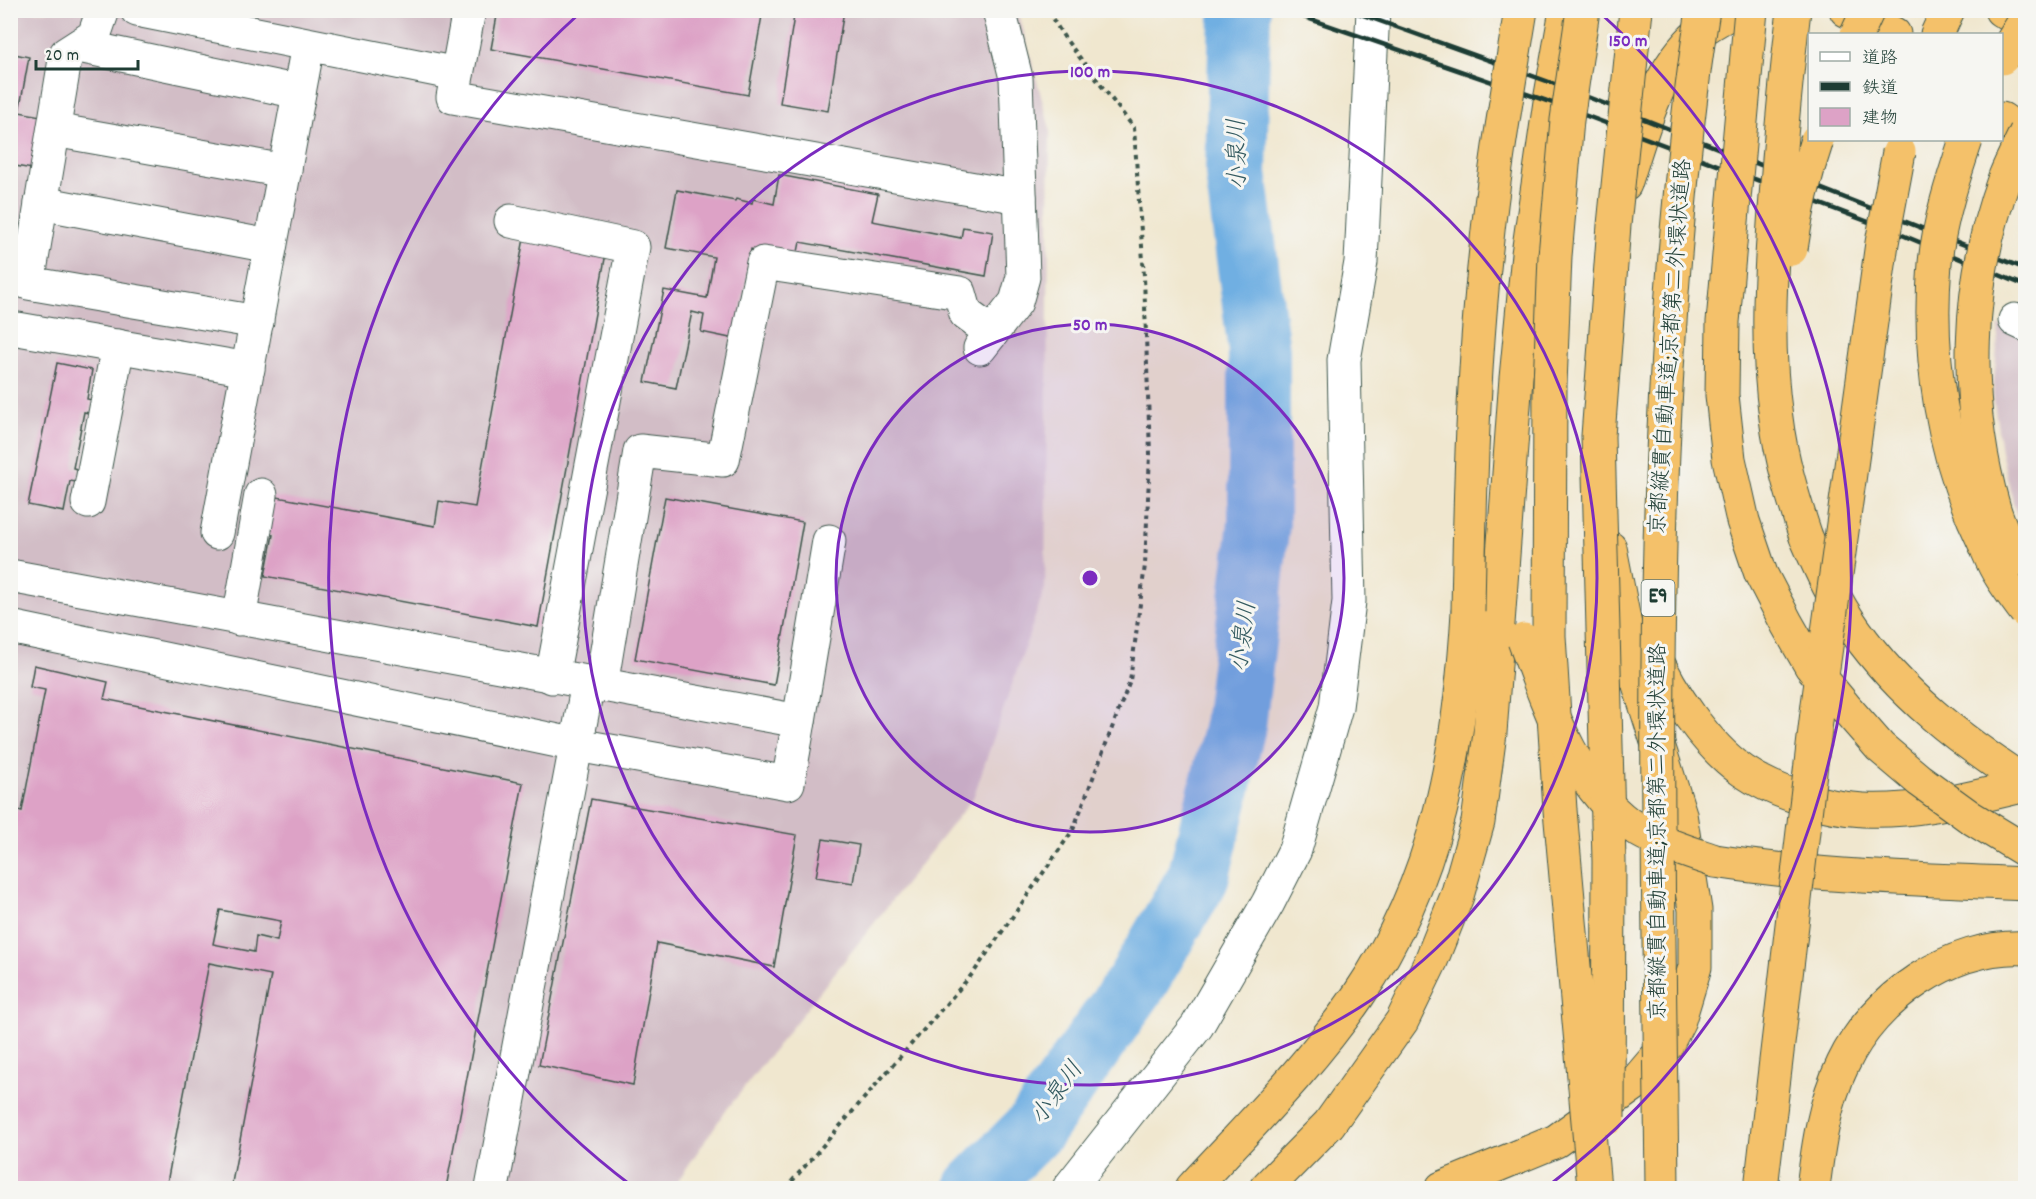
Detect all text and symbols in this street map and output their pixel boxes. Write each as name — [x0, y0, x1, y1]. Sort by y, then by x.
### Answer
text: 150 m — [1609, 30, 1647, 55]
scale bar — [36, 33, 138, 71]
legend — [1808, 33, 2003, 141]
text: 20 m — [45, 44, 79, 69]
text: 道路 — [1862, 47, 1898, 72]
text: 100 m — [1070, 61, 1110, 86]
text: 鉄道 — [1862, 77, 1898, 102]
text: 建物 — [1862, 107, 1898, 132]
water label: 小泉川 — [1221, 118, 1257, 190]
street label: 京都縦貫自動車道;京都第二外環状道路 — [1643, 158, 1701, 536]
text: 50 m — [1073, 314, 1107, 339]
centre of rings — [1080, 568, 1100, 588]
road number: E9 — [1642, 580, 1674, 616]
water label: 小泉川 — [1224, 599, 1266, 675]
street label: 京都縦貫自動車道;京都第二外環状道路 — [1644, 643, 1675, 1021]
water label: 小泉川 — [1023, 1055, 1093, 1133]

